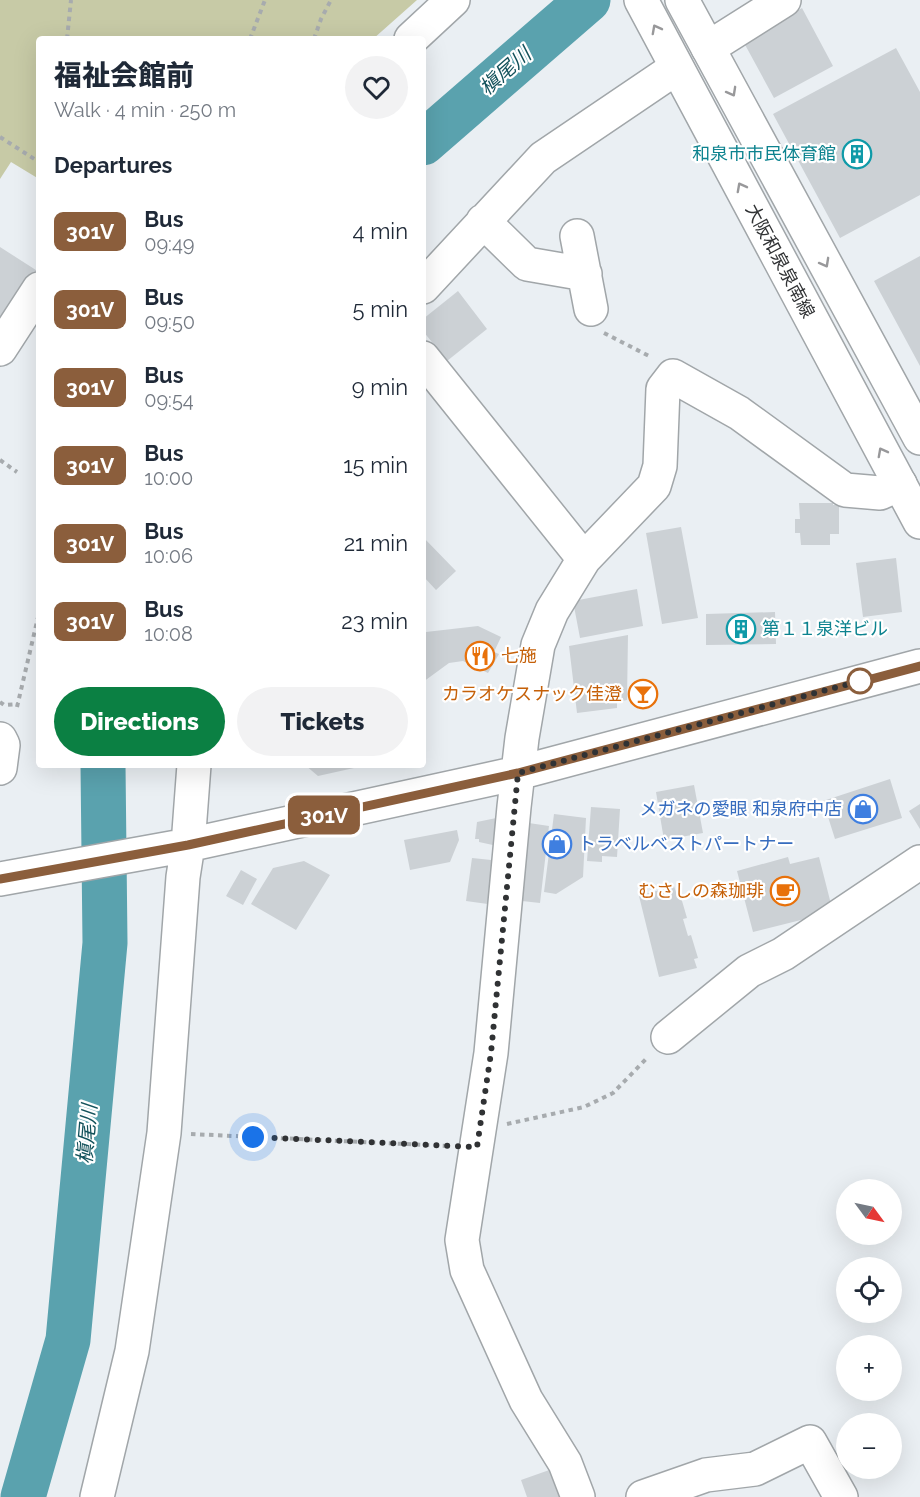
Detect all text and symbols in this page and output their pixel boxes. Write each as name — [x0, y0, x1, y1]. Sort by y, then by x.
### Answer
one-way arrow — [652, 25, 663, 35]
water label: 槇尾川 — [474, 41, 537, 100]
button: heart — [345, 56, 408, 119]
text: 福祉会館前 — [54, 59, 194, 92]
one-way arrow — [725, 86, 736, 96]
text: Walk · 4 min · 250 m — [54, 98, 236, 122]
building icon: 和泉市市民体育館 — [841, 138, 873, 170]
place label: 和泉市市民体育館 — [692, 143, 836, 164]
text: Departures — [54, 152, 172, 178]
one-way arrow — [737, 183, 748, 193]
street label: 大阪和泉泉南線 — [742, 200, 819, 321]
text: Bus — [144, 206, 184, 232]
text: 4 min — [353, 218, 408, 244]
text: 301V — [66, 219, 114, 244]
text: 09:49 — [144, 232, 195, 256]
one-way arrow — [818, 257, 829, 267]
text: Bus — [144, 284, 184, 310]
text: 5 min — [353, 296, 408, 322]
text: 301V — [66, 297, 114, 322]
text: 09:50 — [144, 310, 195, 334]
text: Bus — [144, 362, 184, 388]
text: 9 min — [352, 374, 408, 400]
text: 301V — [66, 375, 114, 400]
text: 09:54 — [144, 388, 194, 412]
text: Bus — [144, 440, 184, 466]
one-way arrow — [878, 447, 889, 458]
text: 15 min — [343, 452, 408, 478]
text: 301V — [66, 453, 114, 478]
text: 10:00 — [144, 466, 193, 490]
text: Bus — [144, 518, 184, 544]
text: 21 min — [344, 530, 408, 556]
text: 301V — [66, 531, 114, 556]
text: 10:06 — [144, 544, 193, 568]
text: Bus — [144, 596, 184, 622]
text: 23 min — [341, 608, 408, 634]
text: 301V — [66, 609, 114, 634]
building icon: 第１１泉洋ビル — [725, 613, 757, 645]
place label: 第１１泉洋ビル — [762, 618, 888, 639]
text: 10:08 — [144, 622, 193, 646]
restaurant icon: 七施 — [464, 640, 496, 672]
place label: 七施 — [501, 645, 537, 666]
unlabelled marker — [847, 668, 873, 694]
bar icon: カラオケスナック佳澄 — [627, 678, 659, 710]
place label: カラオケスナック佳澄 — [442, 683, 622, 704]
button: Directions — [54, 687, 225, 756]
button: Tickets — [237, 687, 408, 756]
shop icon: メガネの愛眼 和泉府中店 — [847, 793, 879, 825]
line badge: 301V — [282, 796, 366, 834]
place label: メガネの愛眼 和泉府中店 — [639, 798, 842, 819]
text: 301V — [300, 803, 348, 828]
shop icon: トラベルベストパートナー — [541, 828, 573, 860]
place label: トラベルベストパートナー — [578, 833, 794, 854]
cafe icon: むさしの森珈琲 — [769, 875, 801, 907]
place label: むさしの森珈琲 — [638, 880, 764, 901]
water label: 槇尾川 — [72, 1101, 102, 1165]
your location — [238, 1122, 268, 1152]
north arrow — [836, 1179, 902, 1245]
map controls — [836, 1179, 902, 1479]
button: locate — [836, 1257, 902, 1323]
button: + — [836, 1335, 902, 1401]
button: − — [836, 1413, 902, 1479]

